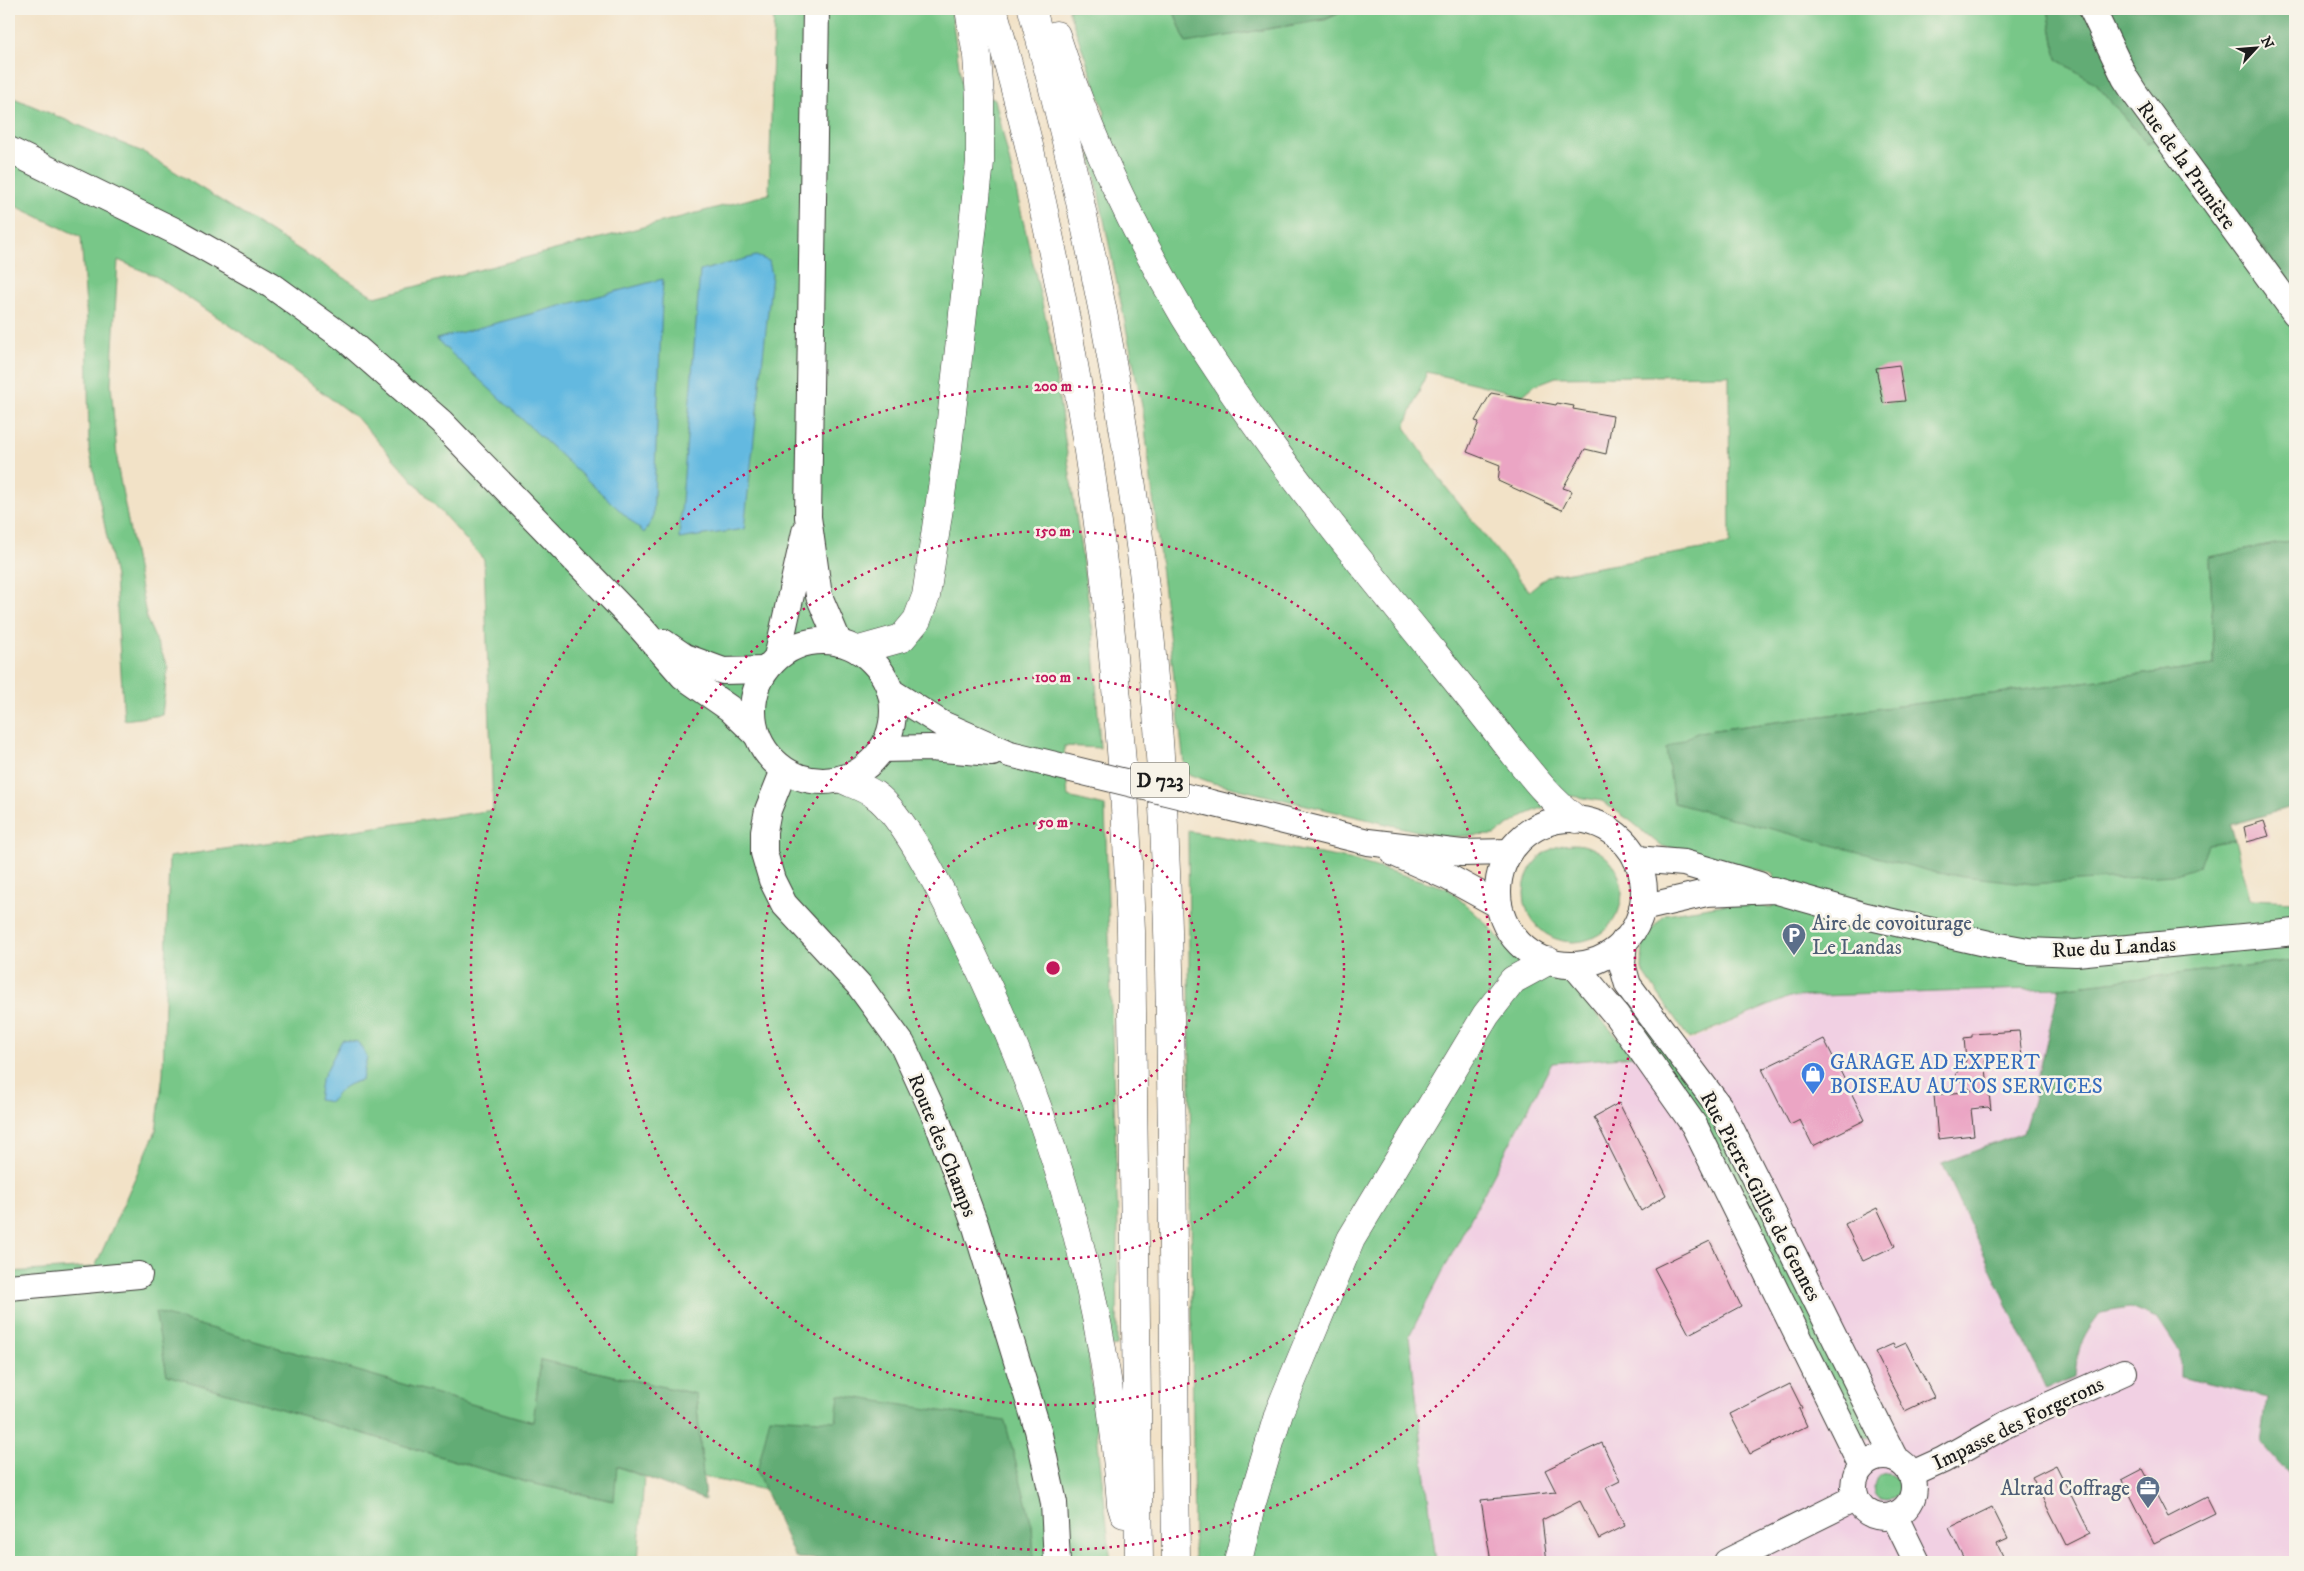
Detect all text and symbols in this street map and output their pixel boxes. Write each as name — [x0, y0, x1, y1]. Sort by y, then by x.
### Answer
north arrow — [2232, 22, 2282, 72]
text: N — [2256, 34, 2278, 52]
street label: Rue de la Prunière — [2131, 96, 2242, 235]
text: 200 m — [1034, 377, 1073, 396]
text: 150 m — [1035, 522, 1071, 541]
text: 100 m — [1035, 668, 1072, 687]
road number: D 723 — [1131, 762, 1189, 798]
text: 50 m — [1037, 813, 1069, 832]
place label: Aire de covoiturage Le Landas — [1812, 911, 1972, 961]
parking icon: Aire de covoiturage Le Landas — [1781, 922, 1807, 956]
street label: Rue du Landas — [2052, 932, 2177, 964]
centre of rings — [1044, 959, 1062, 977]
place label: GARAGE AD EXPERT BOISEAU AUTOS SERVICES — [1830, 1050, 2103, 1100]
shop icon: GARAGE AD EXPERT BOISEAU AUTOS SERVICES — [1800, 1061, 1826, 1095]
street label: Route des Champs — [902, 1070, 983, 1221]
street label: Rue Pierre-Gilles de Gennes — [1694, 1087, 1827, 1306]
street label: Impasse des Forgerons — [1929, 1371, 2108, 1477]
office icon: Altrad Coffrage — [2135, 1475, 2161, 1509]
place label: Altrad Coffrage — [2000, 1476, 2130, 1502]

